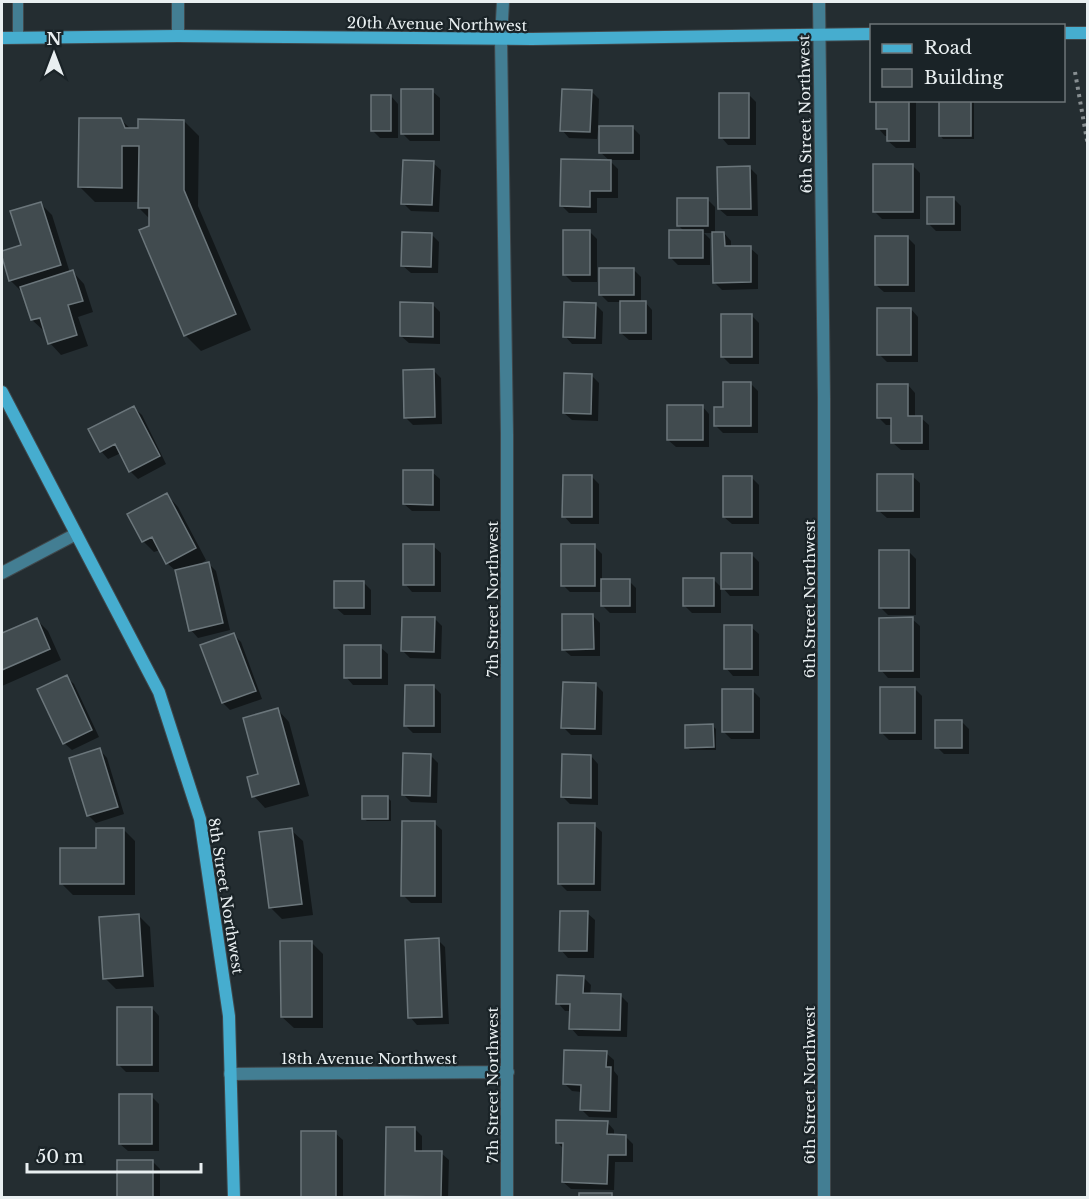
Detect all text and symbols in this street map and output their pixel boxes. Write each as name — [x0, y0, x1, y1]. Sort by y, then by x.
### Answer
street label: 20th Avenue Northwest — [347, 13, 528, 35]
north arrow — [24, 24, 84, 84]
legend — [870, 24, 1065, 102]
text: N — [46, 29, 62, 49]
street label: 6th Street Northwest — [794, 34, 816, 193]
text: Road — [924, 37, 972, 59]
text: Building — [924, 67, 1003, 89]
street label: 6th Street Northwest — [800, 519, 819, 678]
street label: 7th Street Northwest — [483, 520, 502, 677]
street label: 8th Street Northwest — [204, 816, 248, 976]
street label: 6th Street Northwest — [800, 1005, 819, 1164]
street label: 7th Street Northwest — [483, 1006, 502, 1163]
street label: 18th Avenue Northwest — [281, 1049, 457, 1068]
scale bar — [27, 1136, 201, 1174]
text: 50 m — [36, 1146, 84, 1168]

